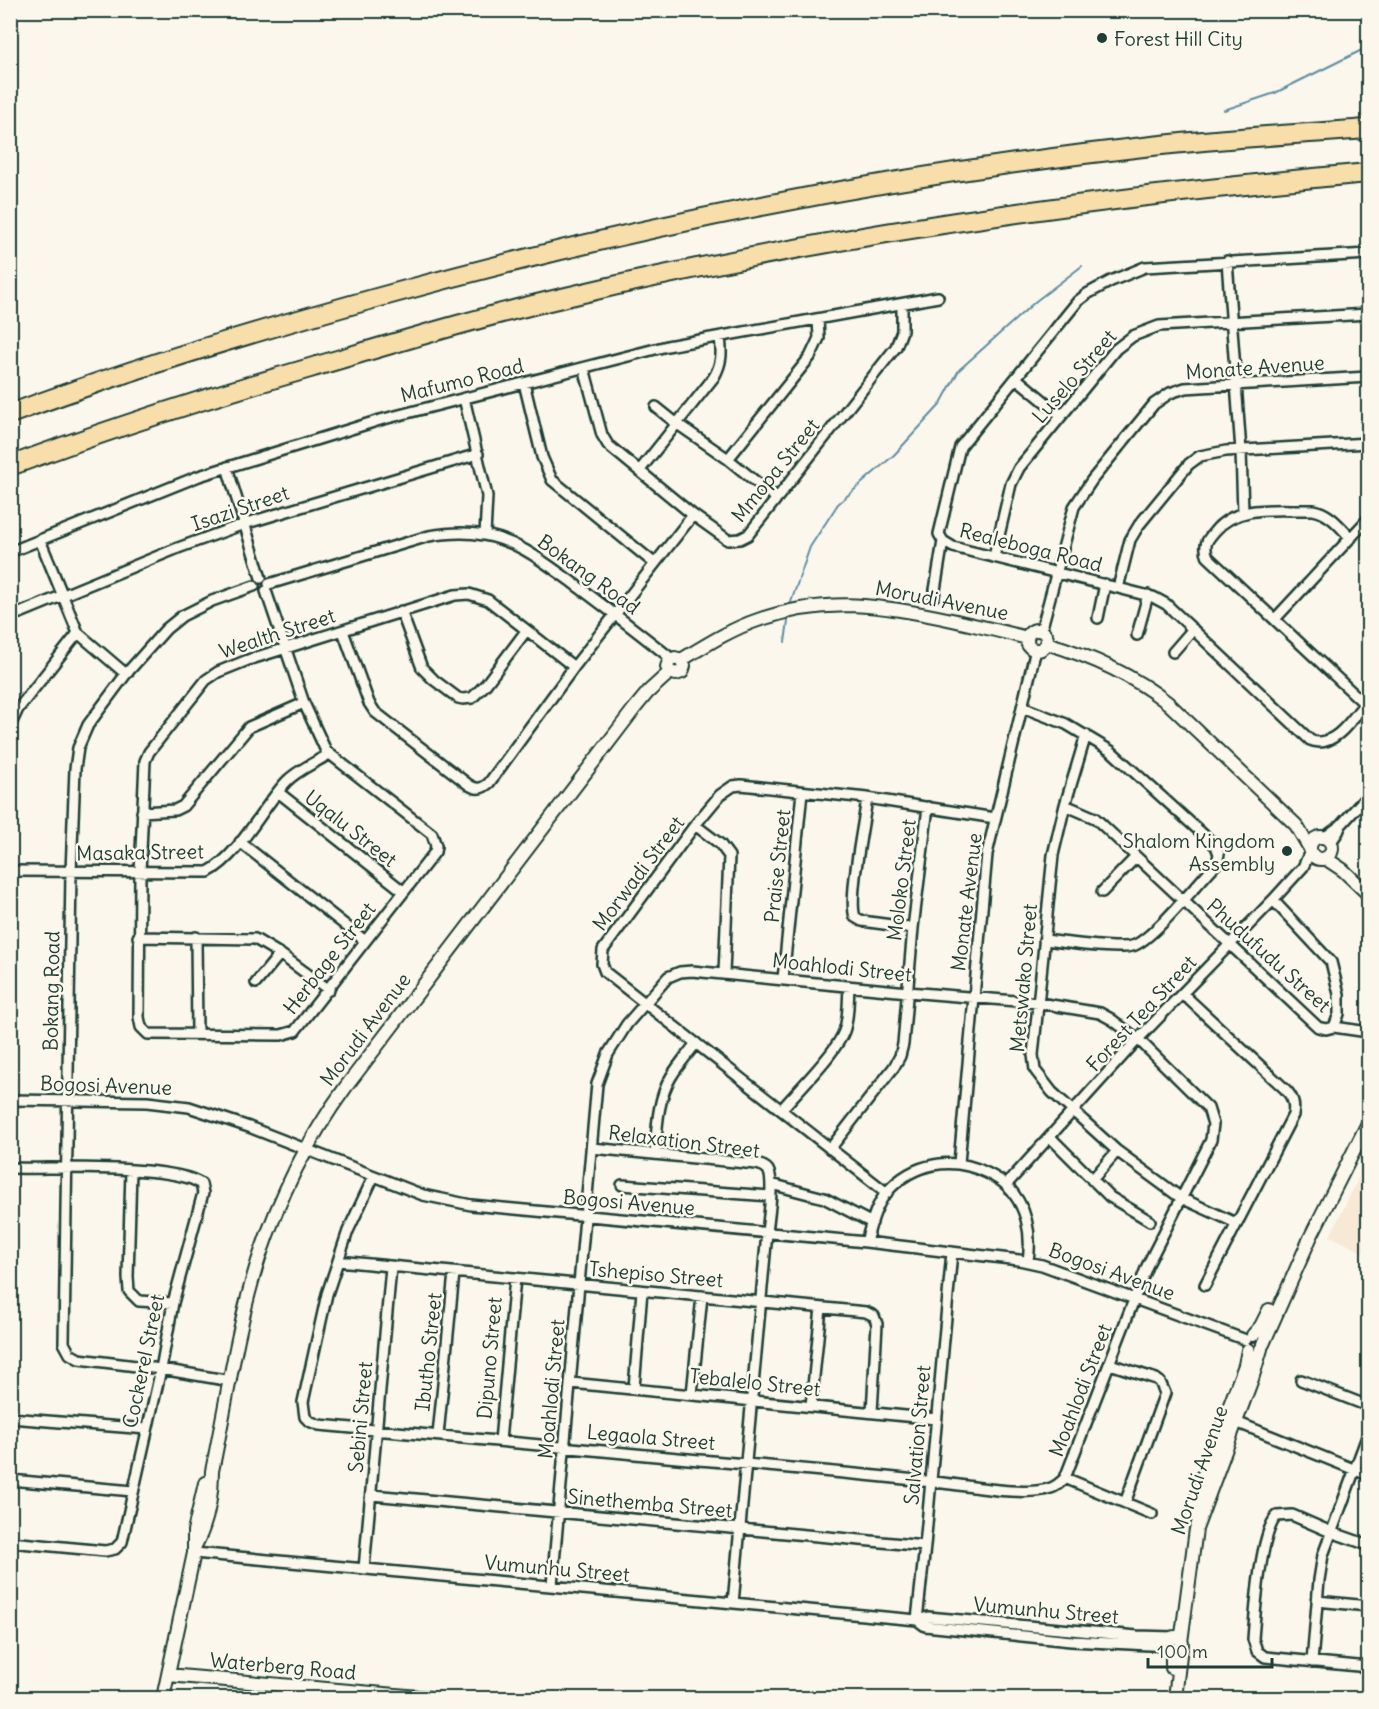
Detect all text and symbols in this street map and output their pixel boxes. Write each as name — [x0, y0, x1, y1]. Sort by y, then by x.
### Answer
place label: Forest Hill City — [1114, 26, 1243, 51]
marker: Forest Hill City — [1095, 31, 1109, 45]
street label: Luselo Street — [1026, 324, 1122, 428]
street label: Monate Avenue — [1185, 350, 1325, 384]
street label: Mafumo Road — [398, 353, 526, 407]
street label: Mmopa Street — [726, 413, 825, 527]
street label: Isazi Street — [188, 480, 292, 536]
street label: Realeboga Road — [957, 517, 1105, 577]
street label: Bokang Road — [533, 529, 645, 620]
street label: Morudi Avenue — [873, 575, 1011, 625]
street label: Wealth Street — [216, 602, 338, 664]
street label: Uqalu Street — [300, 784, 402, 872]
street label: Praise Street — [759, 808, 795, 924]
street label: Morwadi Street — [587, 811, 689, 935]
street label: Moloko Street — [881, 817, 921, 942]
place label: Shalom Kingdom Assembly — [1123, 828, 1275, 876]
street label: Monate Avenue — [945, 831, 987, 973]
street label: Masaka Street — [76, 838, 204, 866]
marker: Shalom Kingdom Assembly — [1280, 844, 1294, 858]
street label: Phudufudu Street — [1202, 893, 1336, 1017]
street label: Herbage Street — [277, 897, 381, 1019]
street label: Metswako Street — [1004, 902, 1042, 1053]
street label: Bokang Road — [37, 930, 65, 1051]
street label: Moahlodi Street — [771, 947, 913, 987]
street label: Forest Tea Street — [1081, 949, 1201, 1076]
street label: Morudi Avenue — [314, 968, 416, 1090]
street label: Bogosi Avenue — [40, 1070, 172, 1100]
street label: Relaxation Street — [607, 1119, 761, 1163]
street label: Bogosi Avenue — [562, 1184, 696, 1220]
street label: Bogosi Avenue — [1046, 1237, 1178, 1305]
street label: Tshepiso Street — [588, 1256, 724, 1292]
street label: Ibutho Street — [409, 1291, 447, 1413]
street label: Cockerel Street — [117, 1292, 169, 1430]
street label: Dipuno Street — [471, 1296, 507, 1420]
street label: Moahlodi Street — [532, 1318, 570, 1460]
street label: Moahlodi Street — [1043, 1320, 1117, 1460]
street label: Sebini Street — [343, 1360, 377, 1474]
street label: Tebalelo Street — [688, 1363, 822, 1401]
street label: Salvation Street — [898, 1364, 936, 1506]
street label: Morudi Avenue — [1165, 1402, 1233, 1538]
street label: Legaola Street — [586, 1419, 716, 1455]
street label: Sinethemba Street — [567, 1483, 734, 1523]
street label: Vumunhu Street — [483, 1549, 631, 1587]
street label: Vumunhu Street — [972, 1591, 1120, 1629]
scale bar — [1148, 1631, 1272, 1669]
text: 100 m — [1157, 1640, 1208, 1663]
street label: Waterberg Road — [209, 1647, 358, 1685]

